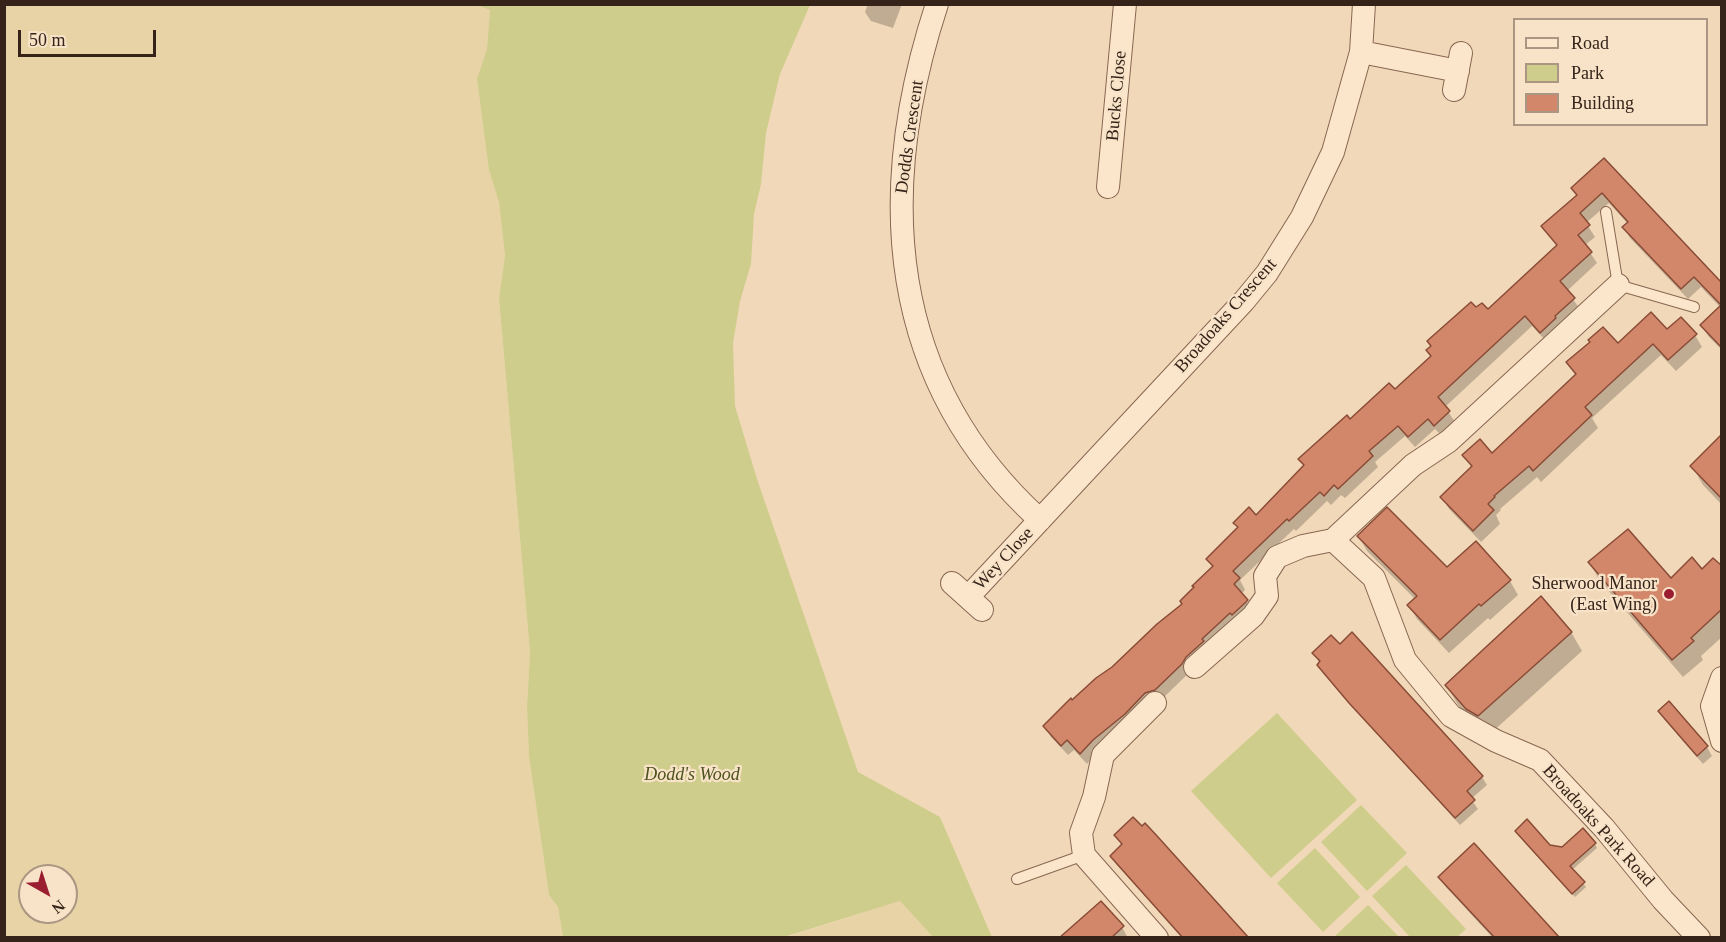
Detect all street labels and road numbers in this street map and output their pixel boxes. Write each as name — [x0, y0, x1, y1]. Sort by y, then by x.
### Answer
street label: Bucks Close — [1102, 50, 1132, 142]
street label: Dodds Crescent — [891, 79, 929, 195]
street label: Broadoaks Crescent — [1170, 254, 1282, 378]
street label: Wey Close — [969, 523, 1039, 595]
street label: Broadoaks Park Road — [1537, 760, 1659, 892]

